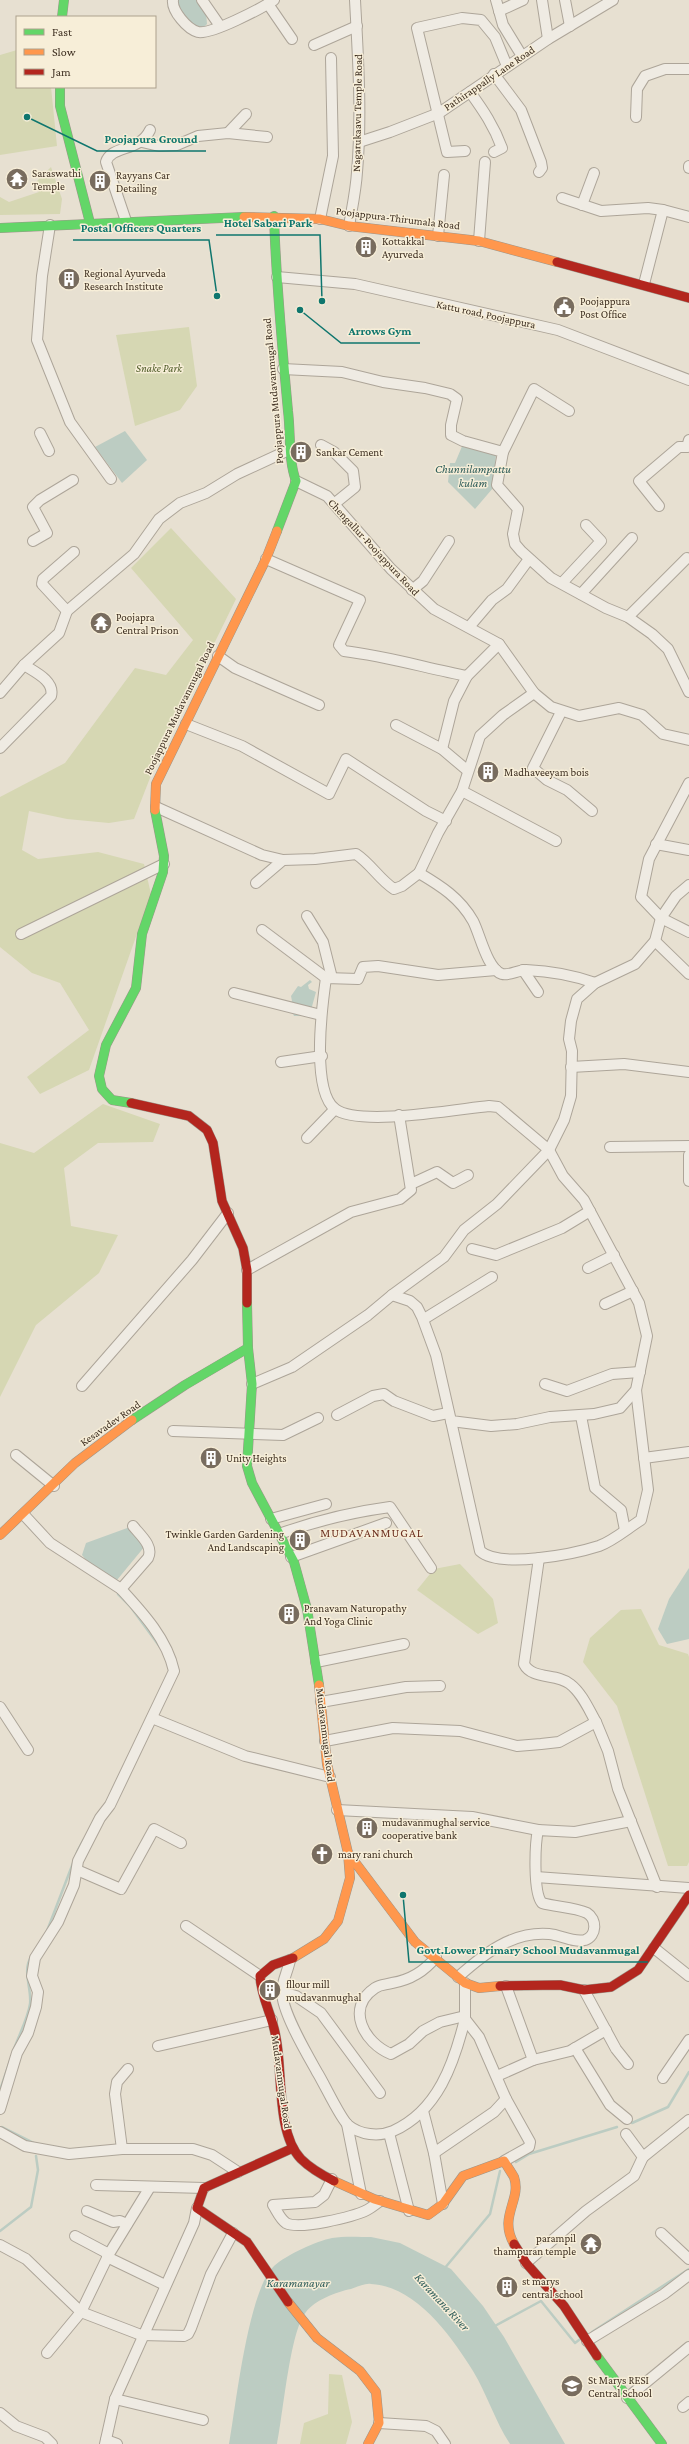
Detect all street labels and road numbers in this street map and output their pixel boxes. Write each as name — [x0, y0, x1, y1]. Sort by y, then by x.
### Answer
street label: Pathirappally Lane Road — [441, 43, 537, 114]
street label: Nagarukaavu Temple Road — [350, 54, 365, 172]
street label: Poojappura-Thirumala Road — [335, 204, 461, 233]
street label: Kattu road, Poojappura — [435, 298, 537, 331]
street label: Poojappura Mudavanmugal Road — [261, 317, 286, 464]
street label: Chengallur-Poojappura Road — [325, 496, 422, 599]
street label: Poojappura Mudavanmugal Road — [142, 639, 217, 777]
street label: Kesavadev Road — [78, 1398, 142, 1448]
street label: Mudavanmugal Road — [313, 1688, 338, 1783]
street label: Mudavanmugal Road — [269, 2035, 295, 2130]

